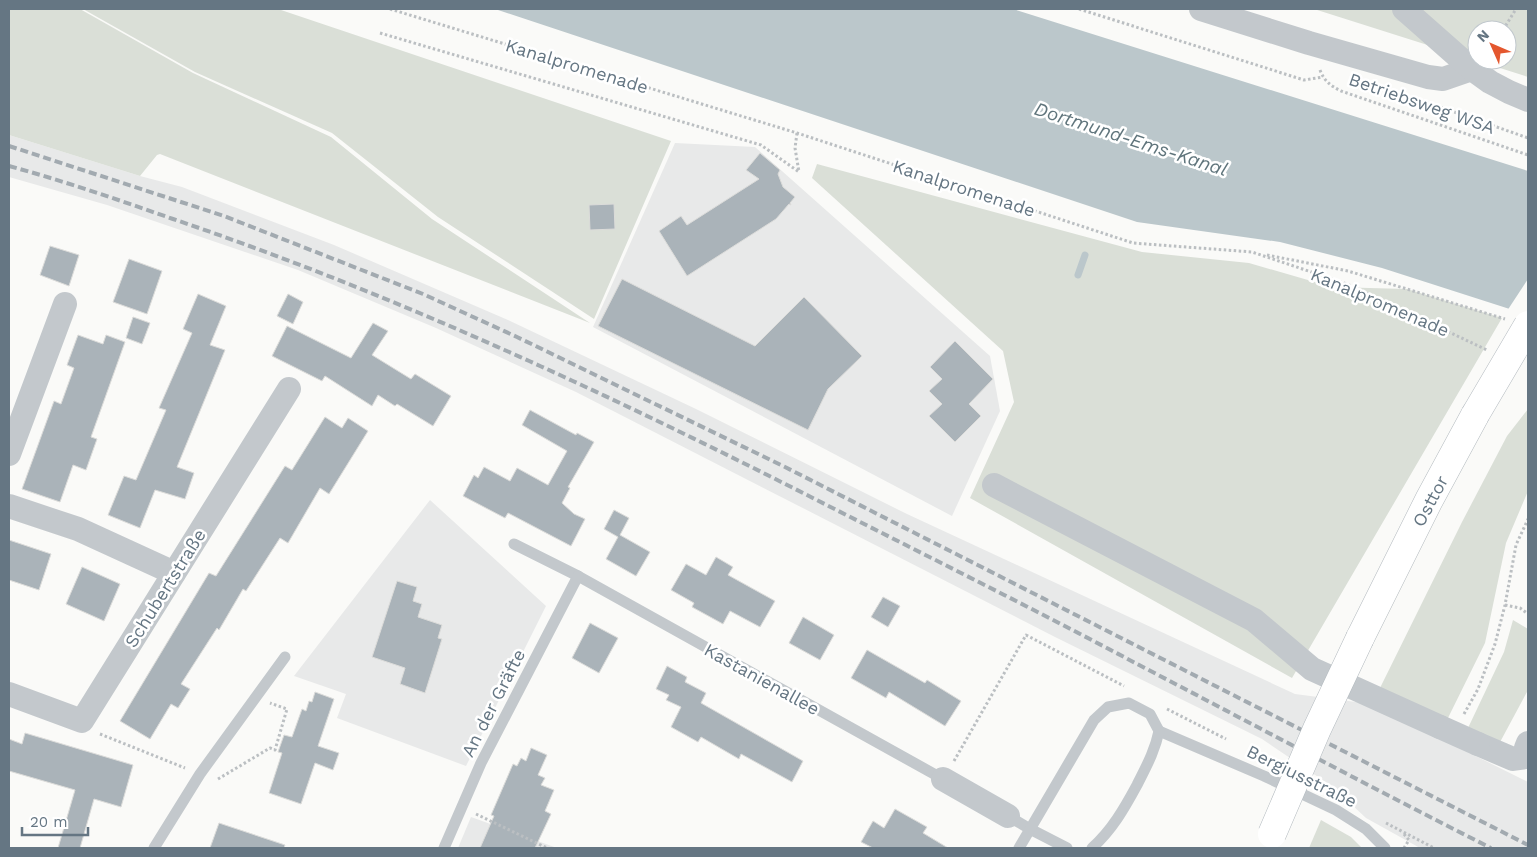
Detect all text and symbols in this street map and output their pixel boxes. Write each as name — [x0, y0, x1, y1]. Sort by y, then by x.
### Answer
north arrow — [1467, 20, 1517, 70]
text: N — [1473, 26, 1492, 45]
street label: Kanalpromenade — [503, 34, 651, 98]
street label: Betriebsweg WSA — [1346, 68, 1498, 138]
water label: Dortmund-Ems-Kanal — [1032, 97, 1231, 181]
street label: Kanalpromenade — [890, 155, 1038, 221]
street label: Kanalpromenade — [1308, 263, 1452, 341]
street label: Osttor — [1408, 472, 1452, 530]
street label: Schubertstraße — [120, 525, 210, 651]
street label: Kastanienallee — [701, 639, 823, 719]
street label: An der Gräfte — [457, 646, 529, 760]
street label: Bergiusstraße — [1244, 740, 1360, 812]
scale bar — [22, 804, 89, 836]
text: 20 m — [30, 813, 68, 831]

